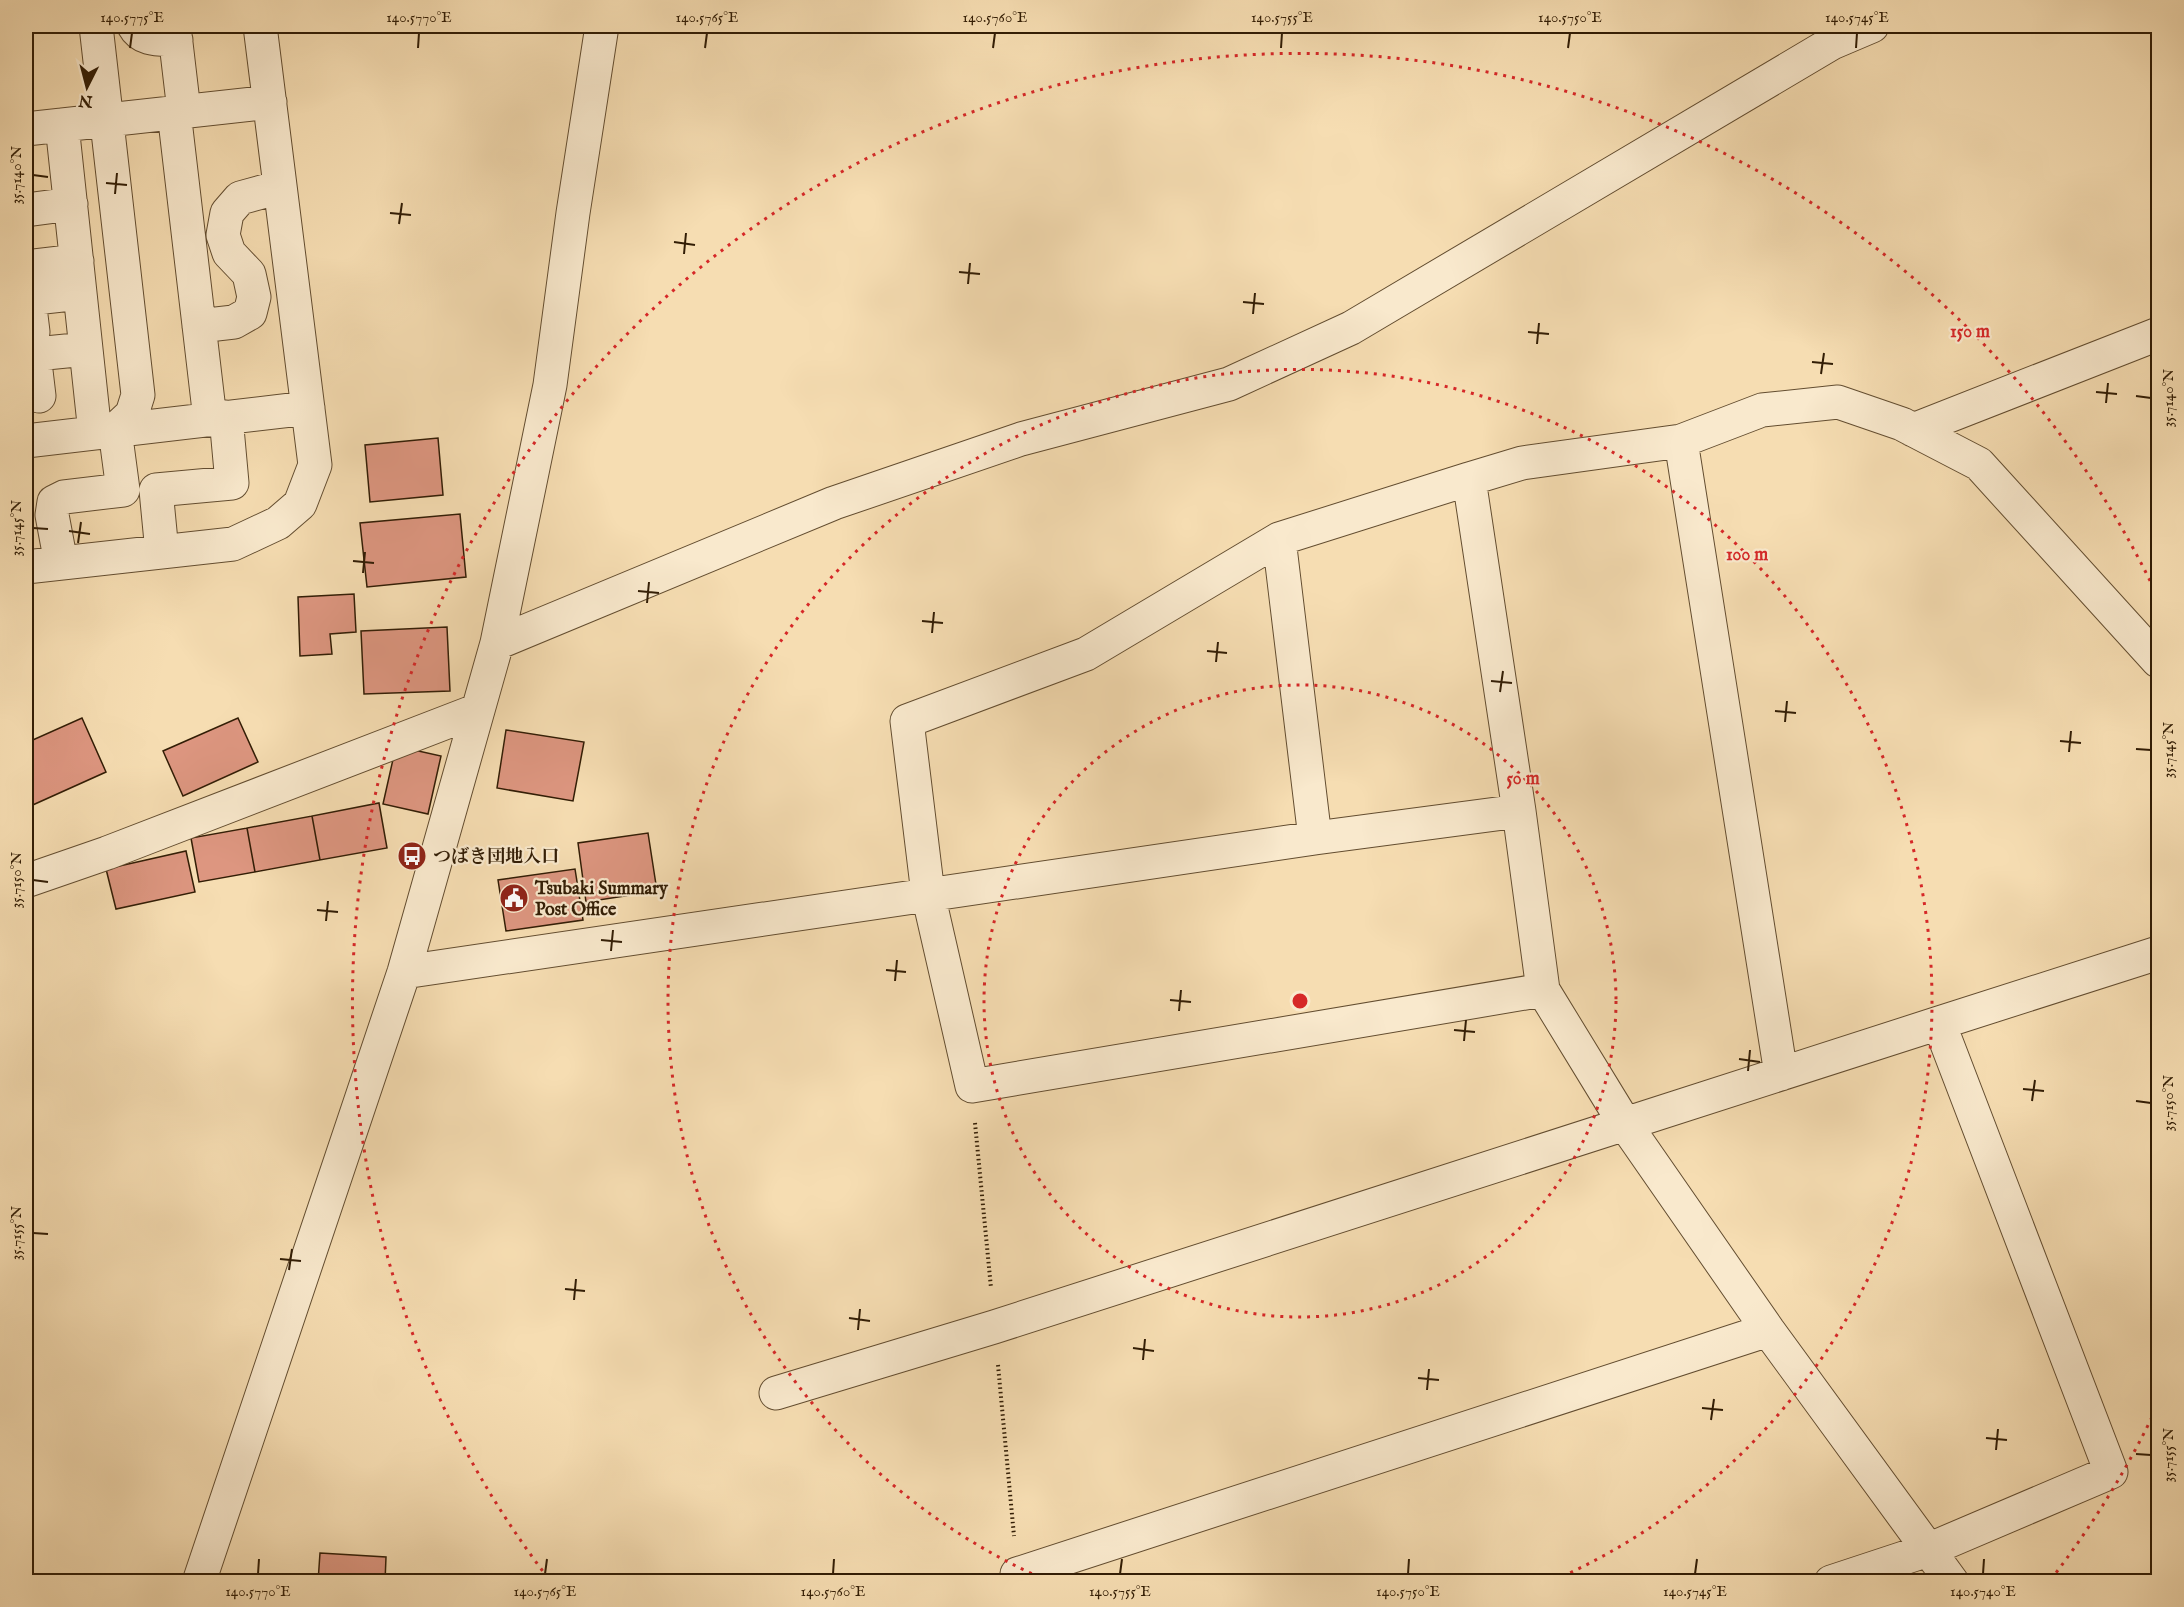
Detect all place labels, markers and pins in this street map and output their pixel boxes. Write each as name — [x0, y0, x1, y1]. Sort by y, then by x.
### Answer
bus stop icon: つばき団地入口 — [396, 840, 428, 872]
place label: つばき団地入口 — [433, 846, 559, 869]
place label: Tsubaki Summary Post Office — [534, 878, 669, 922]
public building icon: Tsubaki Summary Post Office — [498, 882, 530, 914]
centre of rings — [1290, 991, 1310, 1011]

